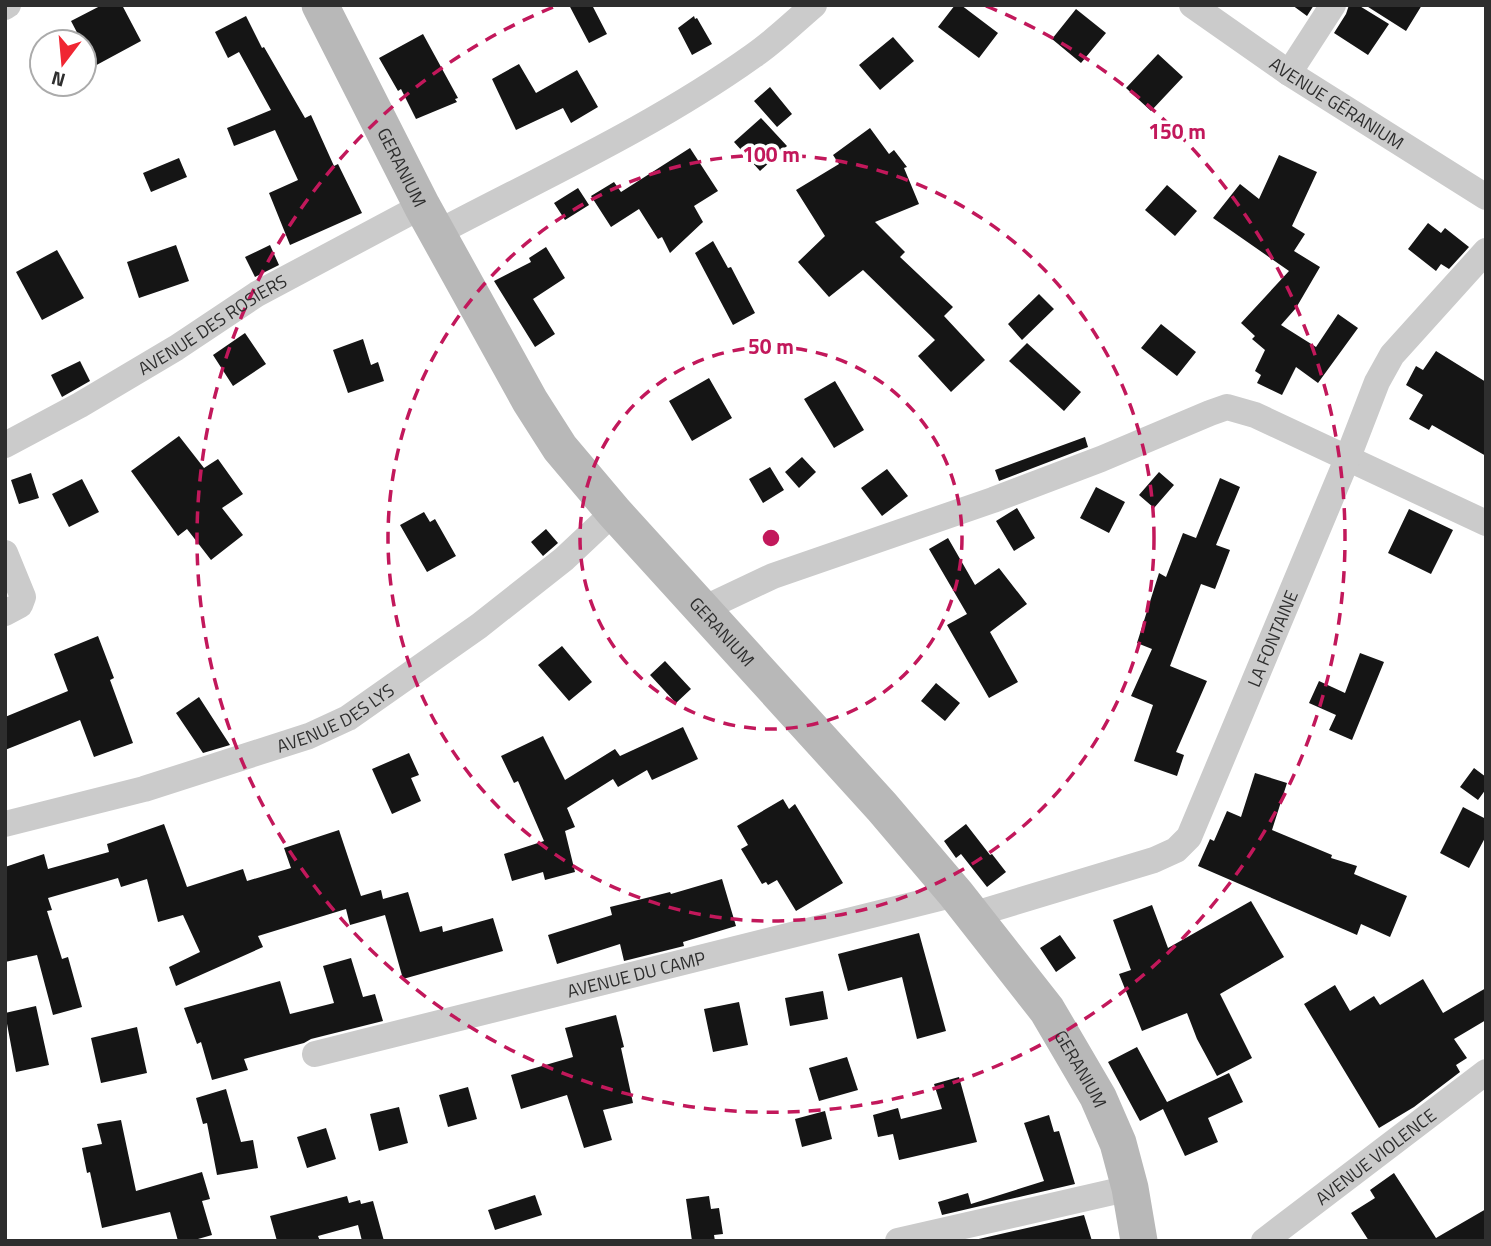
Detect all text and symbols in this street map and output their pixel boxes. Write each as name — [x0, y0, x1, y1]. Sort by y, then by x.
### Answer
north arrow — [28, 28, 98, 98]
street label: AVENUE GÉRANIUM — [1264, 50, 1409, 156]
text: N — [48, 64, 69, 96]
text: 150 m — [1148, 115, 1206, 147]
street label: GERANIUM — [371, 123, 434, 212]
text: 100 m — [742, 138, 800, 170]
street label: AVENUE DES ROSIERS — [133, 267, 291, 381]
text: 50 m — [748, 330, 794, 362]
centre of rings — [759, 526, 783, 550]
street label: LA FONTAINE — [1240, 586, 1304, 691]
street label: GERANIUM — [683, 590, 761, 672]
street label: AVENUE DES LYS — [273, 676, 399, 759]
street label: AVENUE DU CAMP — [564, 943, 709, 1004]
street label: GERANIUM — [1048, 1025, 1114, 1112]
street label: AVENUE VIOLENCE — [1309, 1101, 1442, 1211]

